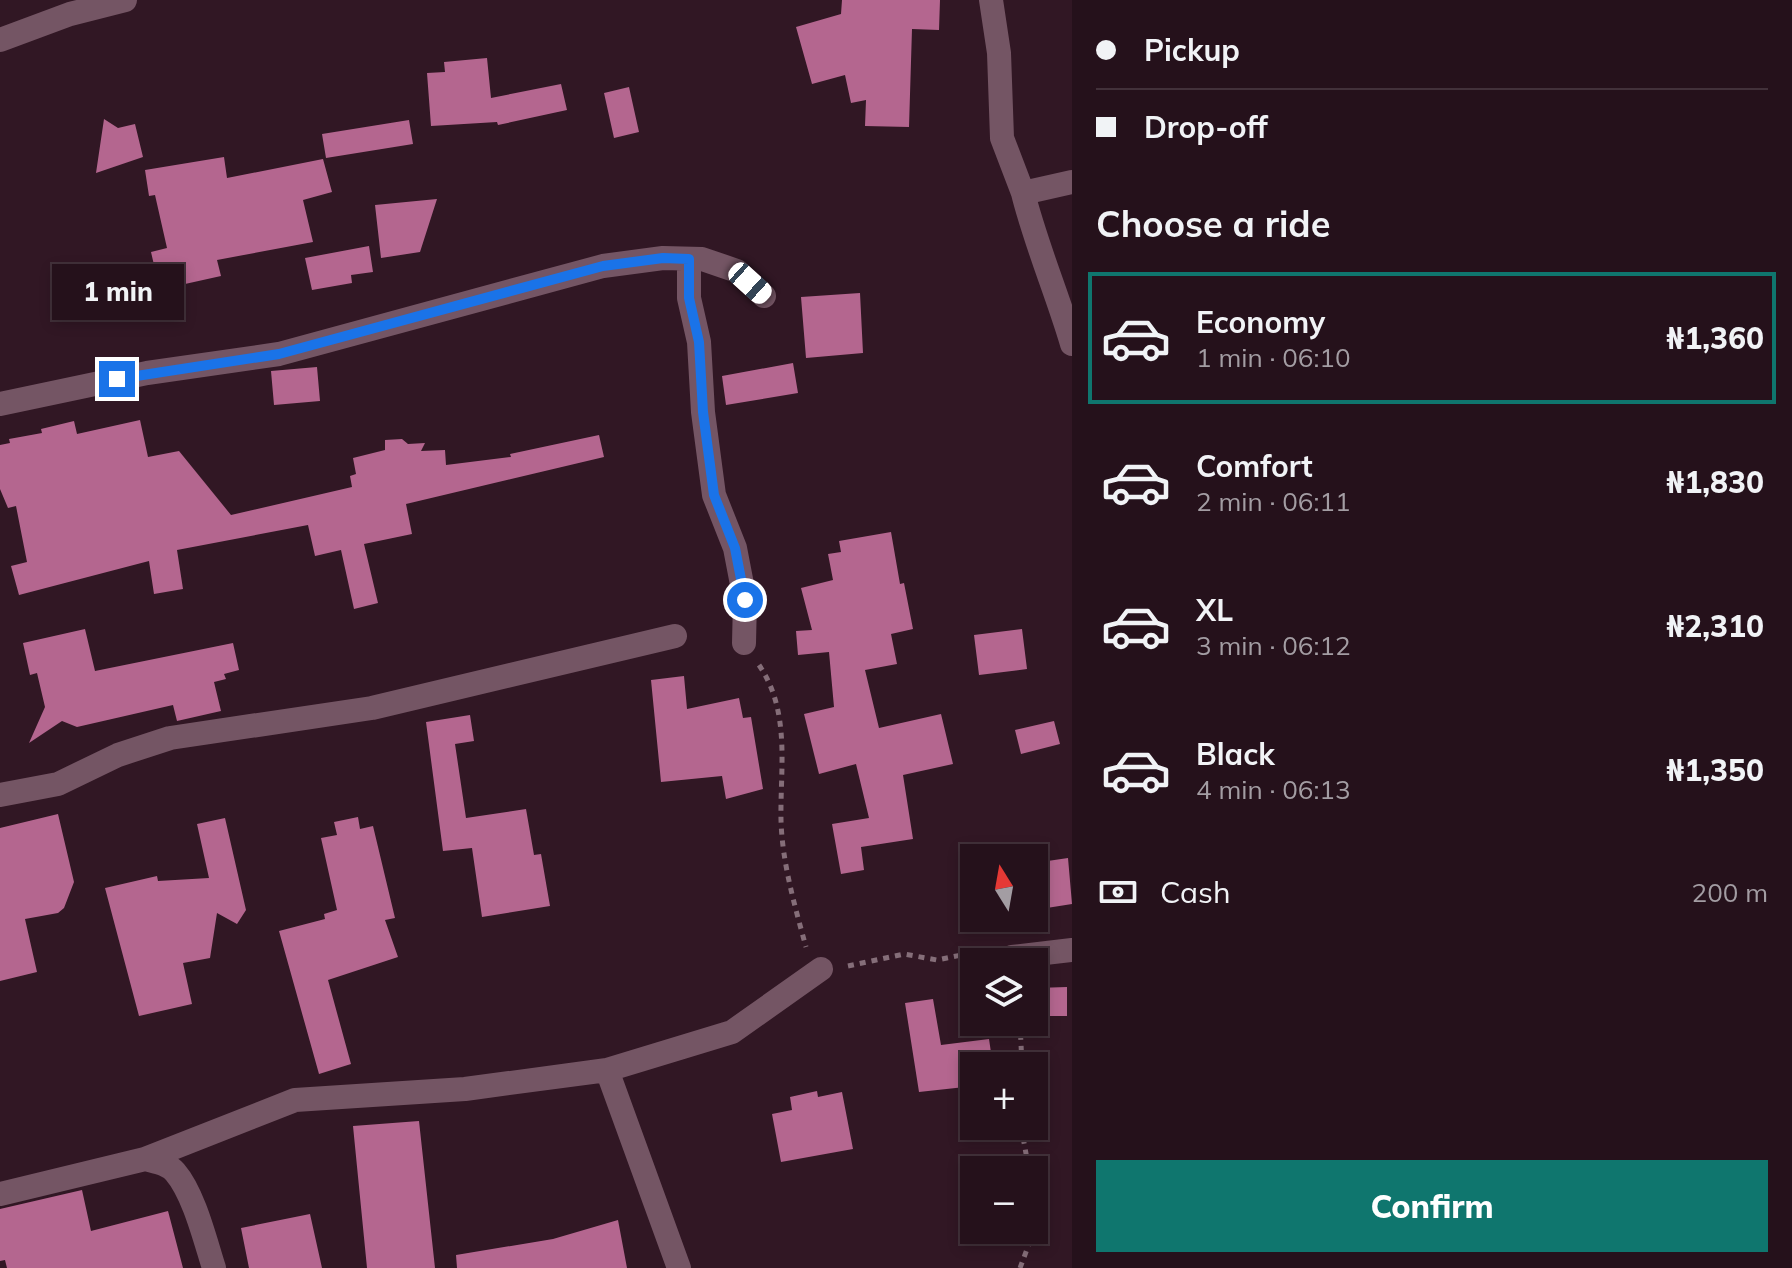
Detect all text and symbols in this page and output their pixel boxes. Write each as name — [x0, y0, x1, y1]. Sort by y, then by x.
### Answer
text: Pickup — [1144, 31, 1240, 69]
text: Drop-off — [1144, 108, 1268, 146]
text: Choose a ride — [1096, 201, 1330, 246]
car — [724, 258, 776, 308]
callout: 1 min — [51, 263, 183, 319]
text: 1 min — [83, 275, 153, 308]
icon: car — [1100, 302, 1172, 374]
text: Economy — [1196, 303, 1325, 341]
text: ₦1,360 — [1666, 319, 1764, 357]
text: 1 min · 06:10 — [1196, 341, 1351, 374]
route end — [99, 361, 135, 397]
icon: car — [1100, 446, 1172, 518]
text: Comfort — [1196, 447, 1313, 485]
text: ₦1,830 — [1666, 463, 1764, 501]
text: 2 min · 06:11 — [1196, 485, 1351, 518]
route start — [727, 582, 763, 618]
icon: car — [1100, 590, 1172, 662]
text: XL — [1196, 591, 1233, 629]
text: ₦2,310 — [1666, 607, 1764, 645]
text: 3 min · 06:12 — [1196, 629, 1351, 662]
icon: car — [1100, 734, 1172, 806]
text: Black — [1196, 735, 1275, 773]
text: ₦1,350 — [1666, 751, 1764, 789]
text: 4 min · 06:13 — [1196, 773, 1351, 806]
north arrow — [960, 844, 1048, 932]
map controls — [960, 844, 1048, 1244]
icon: cash — [1096, 870, 1140, 914]
text: Cash — [1160, 873, 1231, 911]
text: 200 m — [1692, 876, 1768, 909]
button: layers — [960, 948, 1048, 1036]
button: + — [960, 1052, 1048, 1140]
button: − — [960, 1156, 1048, 1244]
button: Confirm — [1096, 1160, 1768, 1252]

